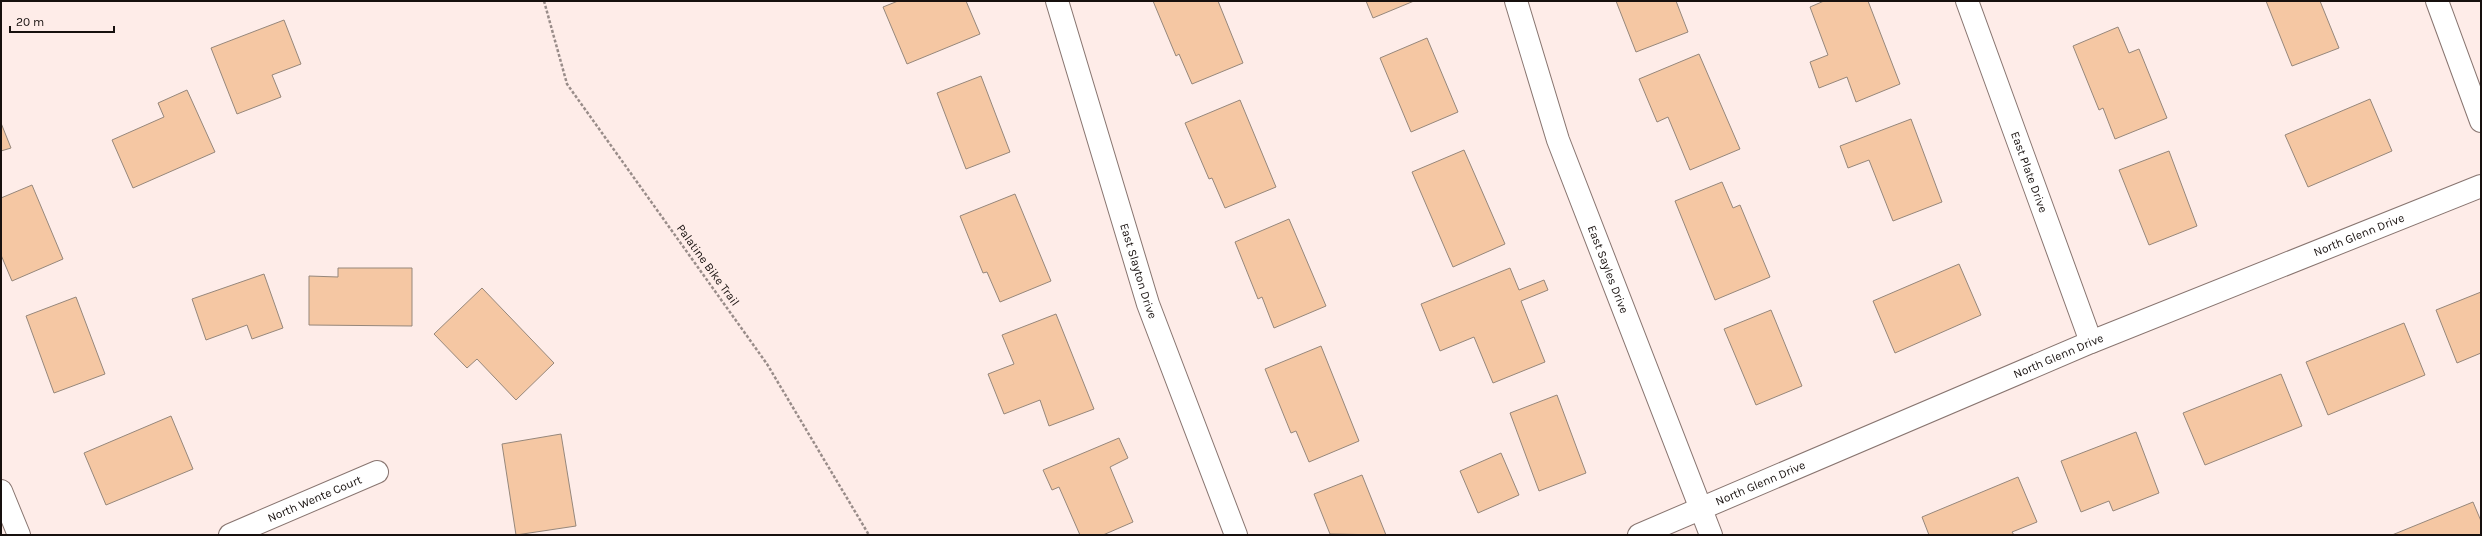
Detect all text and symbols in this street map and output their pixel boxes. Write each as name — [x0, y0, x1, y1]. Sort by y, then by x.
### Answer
scale bar — [10, 8, 114, 34]
text: 20 m — [16, 15, 44, 29]
street label: East Plate Drive — [2008, 130, 2050, 215]
street label: North Glenn Drive — [2312, 210, 2406, 259]
street label: Palatine Bike Trail — [674, 221, 742, 309]
street label: East Slayton Drive — [1117, 222, 1160, 321]
street label: East Sayles Drive — [1585, 223, 1632, 315]
street label: North Glenn Drive — [2011, 331, 2105, 381]
street label: North Glenn Drive — [1713, 458, 1807, 509]
street label: North Wente Court — [265, 472, 364, 525]

